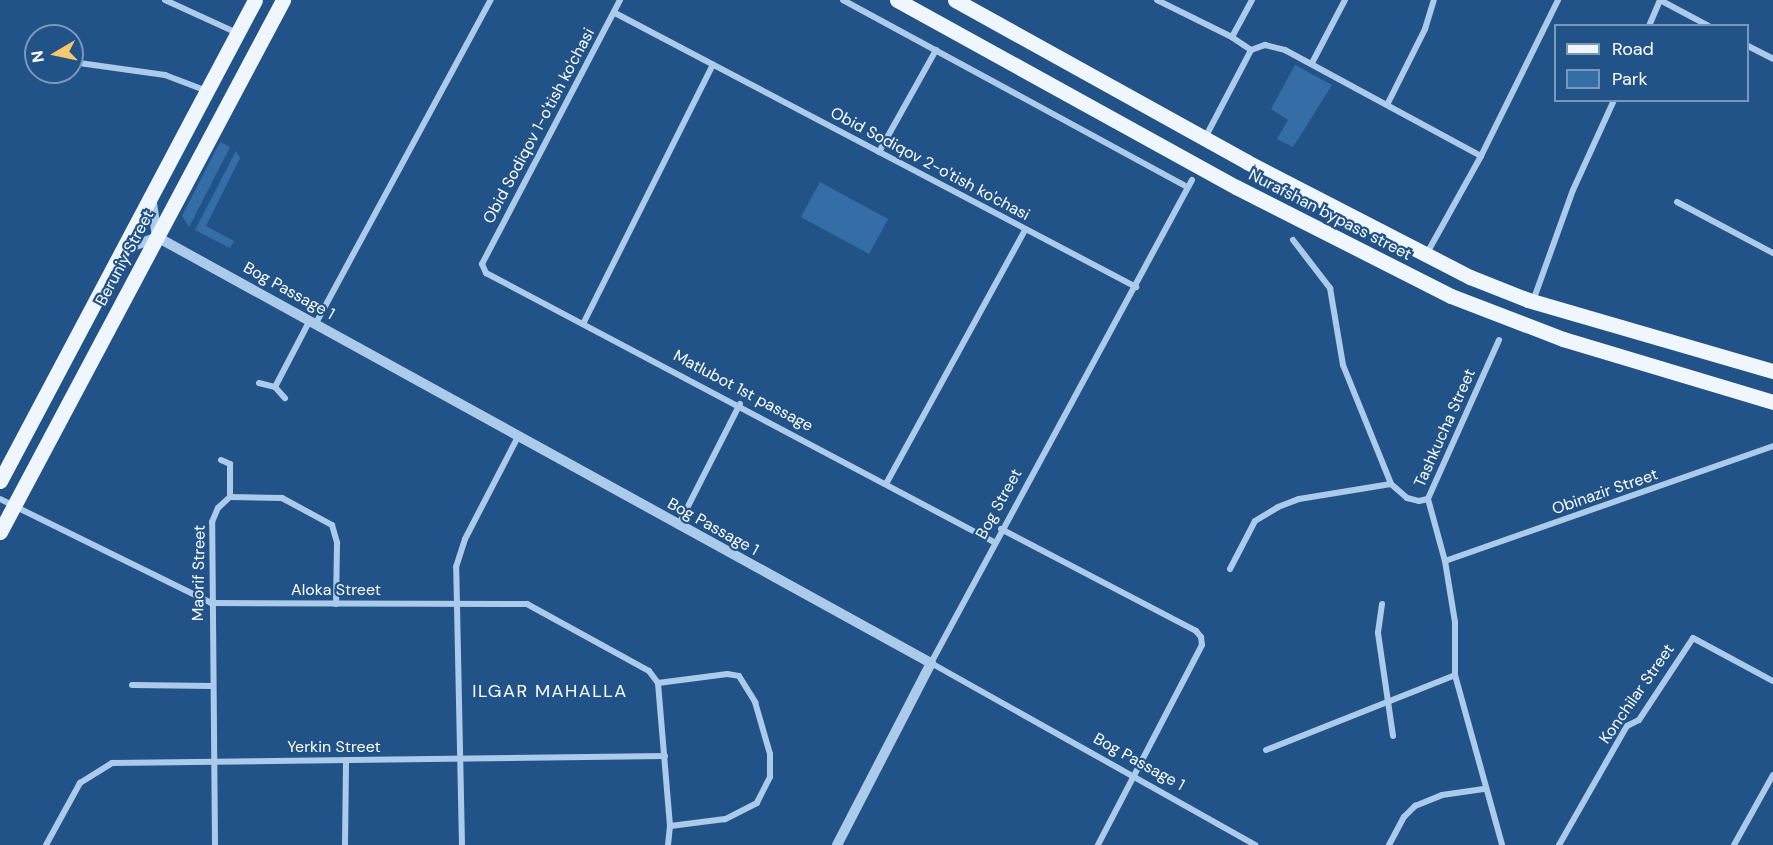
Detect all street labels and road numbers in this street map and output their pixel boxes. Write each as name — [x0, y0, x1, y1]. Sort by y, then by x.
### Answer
street label: Obid Sodiqov 1-o'tish ko'chasi — [479, 25, 599, 227]
street label: Obid Sodiqov 2-o'tish ko'chasi — [827, 103, 1033, 225]
street label: Nurafshan bypass street — [1245, 165, 1415, 265]
street label: Beruniy Street — [92, 207, 158, 309]
street label: Bog Passage 1 — [240, 258, 338, 324]
street label: Matlubot 1st passage — [670, 346, 816, 436]
street label: Tashkucha Street — [1410, 366, 1480, 490]
street label: Obinazir Street — [1549, 465, 1661, 519]
street label: Bog Street — [972, 466, 1026, 542]
street label: Bog Passage 1 — [664, 494, 762, 560]
street label: Maorif Street — [189, 525, 209, 621]
street label: Aloka Street — [291, 580, 381, 600]
street label: Konchilar Street — [1595, 640, 1679, 748]
street label: Bog Passage 1 — [1090, 729, 1188, 795]
street label: Yerkin Street — [287, 737, 381, 757]

